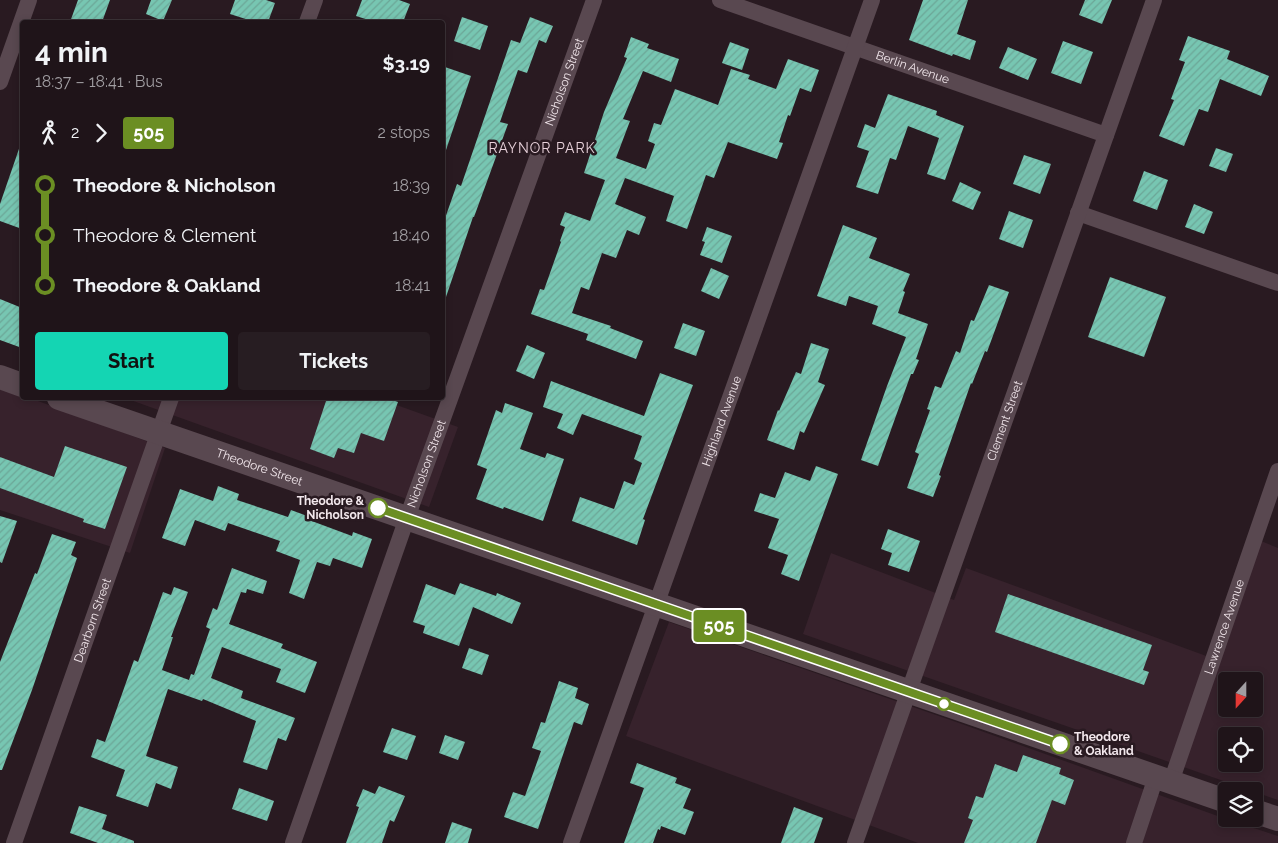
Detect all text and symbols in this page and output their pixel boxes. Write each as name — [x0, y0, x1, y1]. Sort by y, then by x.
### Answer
text: 4 min — [35, 36, 108, 69]
street label: Nicholson Street — [542, 36, 587, 128]
street label: Berlin Avenue — [874, 48, 951, 87]
text: $3.19 — [383, 52, 430, 74]
text: 18:37 – 18:41 · Bus — [35, 72, 163, 91]
icon: walk — [35, 119, 63, 147]
icon: forward — [87, 119, 115, 147]
text: 505 — [133, 122, 164, 143]
text: 2 — [71, 123, 79, 142]
text: 2 stops — [378, 123, 430, 142]
district label: RAYNOR PARK — [488, 140, 596, 156]
text: Theodore & Nicholson — [73, 174, 276, 196]
text: 18:39 — [393, 176, 430, 195]
text: Theodore & Clement — [73, 224, 256, 246]
text: 18:40 — [392, 226, 430, 245]
text: Theodore & Oakland — [73, 274, 261, 296]
text: 18:41 — [395, 276, 430, 295]
button: Start — [35, 332, 228, 390]
button: Tickets — [238, 332, 430, 390]
street label: Highland Avenue — [699, 374, 744, 468]
street label: Clement Street — [984, 379, 1025, 463]
street label: Nicholson Street — [404, 418, 449, 510]
street label: Theodore Street — [214, 446, 304, 489]
place label: Theodore & Nicholson — [297, 494, 364, 522]
marker: Theodore & Nicholson — [368, 498, 388, 518]
street label: Dearborn Street — [71, 576, 114, 665]
street label: Lawrence Avenue — [1202, 578, 1247, 676]
line badge: 505 — [690, 610, 748, 642]
text: 505 — [704, 615, 735, 636]
north arrow — [1218, 672, 1262, 718]
map controls — [1218, 672, 1263, 827]
unlabelled marker — [937, 697, 951, 711]
button: locate — [1218, 727, 1263, 772]
place label: Theodore & Oakland — [1074, 730, 1134, 758]
marker: Theodore & Oakland — [1050, 734, 1070, 754]
button: layers — [1218, 782, 1263, 827]

